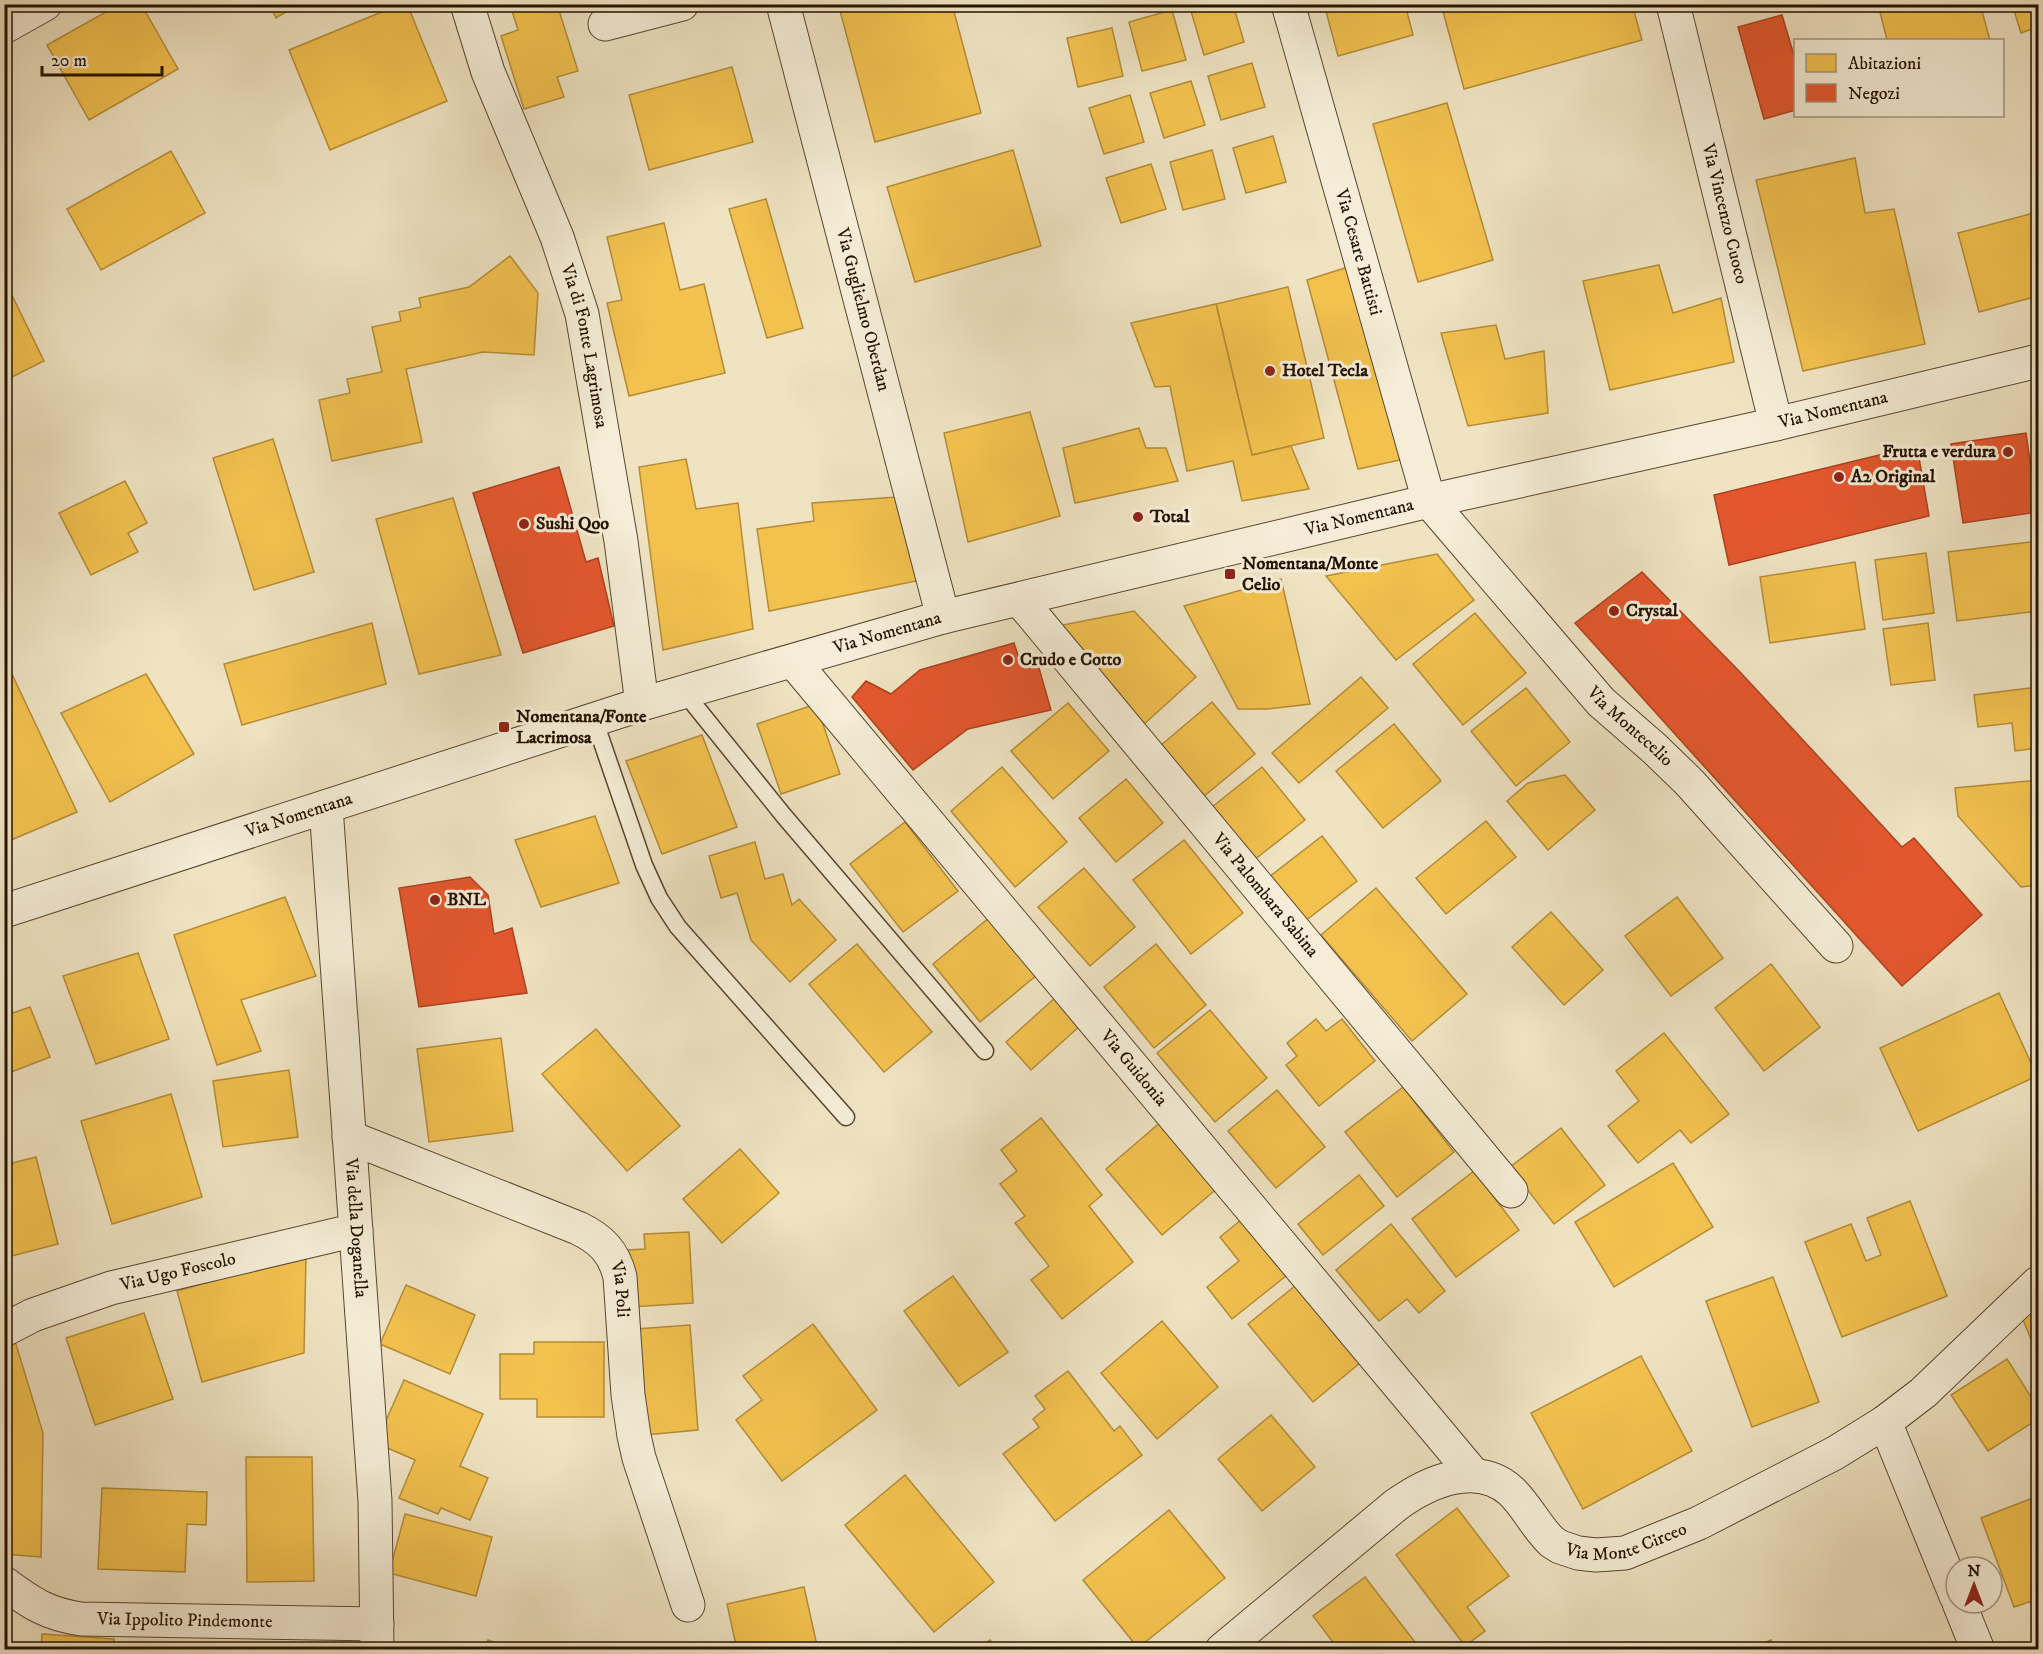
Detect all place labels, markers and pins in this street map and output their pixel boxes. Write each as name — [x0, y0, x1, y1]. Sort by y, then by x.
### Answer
place label: Hotel Tecla — [1282, 360, 1368, 382]
marker: Hotel Tecla — [1263, 364, 1277, 378]
place label: Frutta e verdura — [1882, 441, 1996, 463]
marker: Frutta e verdura — [2001, 445, 2015, 459]
place label: A2 Original — [1850, 466, 1936, 488]
marker: A2 Original — [1832, 470, 1846, 484]
place label: Total — [1149, 506, 1190, 528]
marker: Total — [1131, 510, 1145, 524]
place label: Sushi Qoo — [536, 513, 609, 535]
marker: Sushi Qoo — [517, 517, 531, 531]
place label: Nomentana/Monte Celio — [1242, 553, 1379, 596]
marker: Nomentana/Monte Celio — [1223, 567, 1237, 581]
place label: Crystal — [1626, 600, 1679, 622]
marker: Crystal — [1607, 604, 1621, 618]
place label: Crudo e Cotto — [1020, 649, 1121, 671]
marker: Crudo e Cotto — [1001, 653, 1015, 667]
place label: Nomentana/Fonte Lacrimosa — [516, 706, 647, 749]
marker: Nomentana/Fonte Lacrimosa — [497, 720, 511, 734]
place label: BNL — [447, 889, 487, 911]
marker: BNL — [428, 893, 442, 907]

